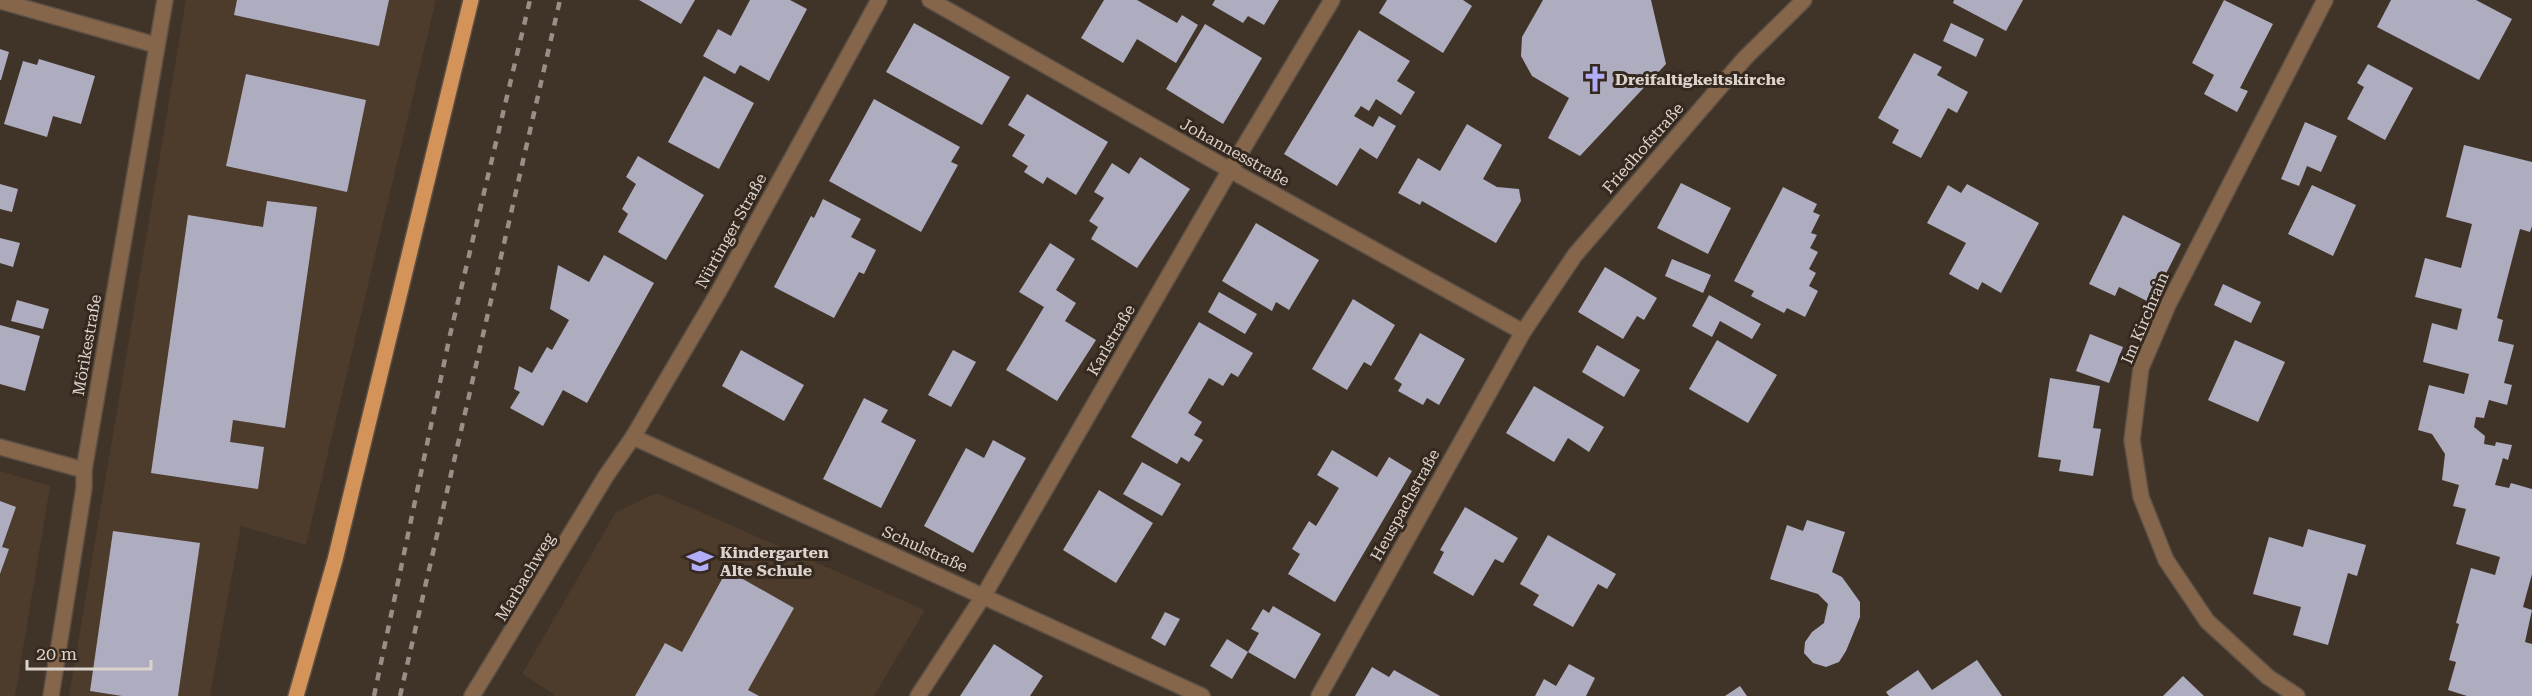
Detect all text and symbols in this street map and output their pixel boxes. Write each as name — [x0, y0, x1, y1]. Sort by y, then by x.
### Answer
church icon: Dreifaltigkeitskirche — [1580, 64, 1610, 94]
place label: Dreifaltigkeitskirche — [1615, 70, 1785, 89]
street label: Friedhofstraße — [1599, 99, 1688, 197]
street label: Johannesstraße — [1177, 114, 1293, 190]
street label: Nürtinger Straße — [692, 170, 771, 292]
street label: Im Kirchrain — [2117, 269, 2173, 367]
street label: Mörikestraße — [69, 293, 105, 397]
street label: Karlstraße — [1083, 301, 1139, 379]
street label: Heuspachstraße — [1366, 446, 1444, 564]
street label: Schulstraße — [879, 522, 971, 576]
street label: Marbachweg — [491, 529, 559, 624]
place label: Kindergarten Alte Schule — [720, 543, 829, 580]
school or university icon: Kindergarten Alte Schule — [685, 546, 715, 576]
scale bar — [27, 633, 152, 671]
text: 20 m — [36, 643, 77, 664]

